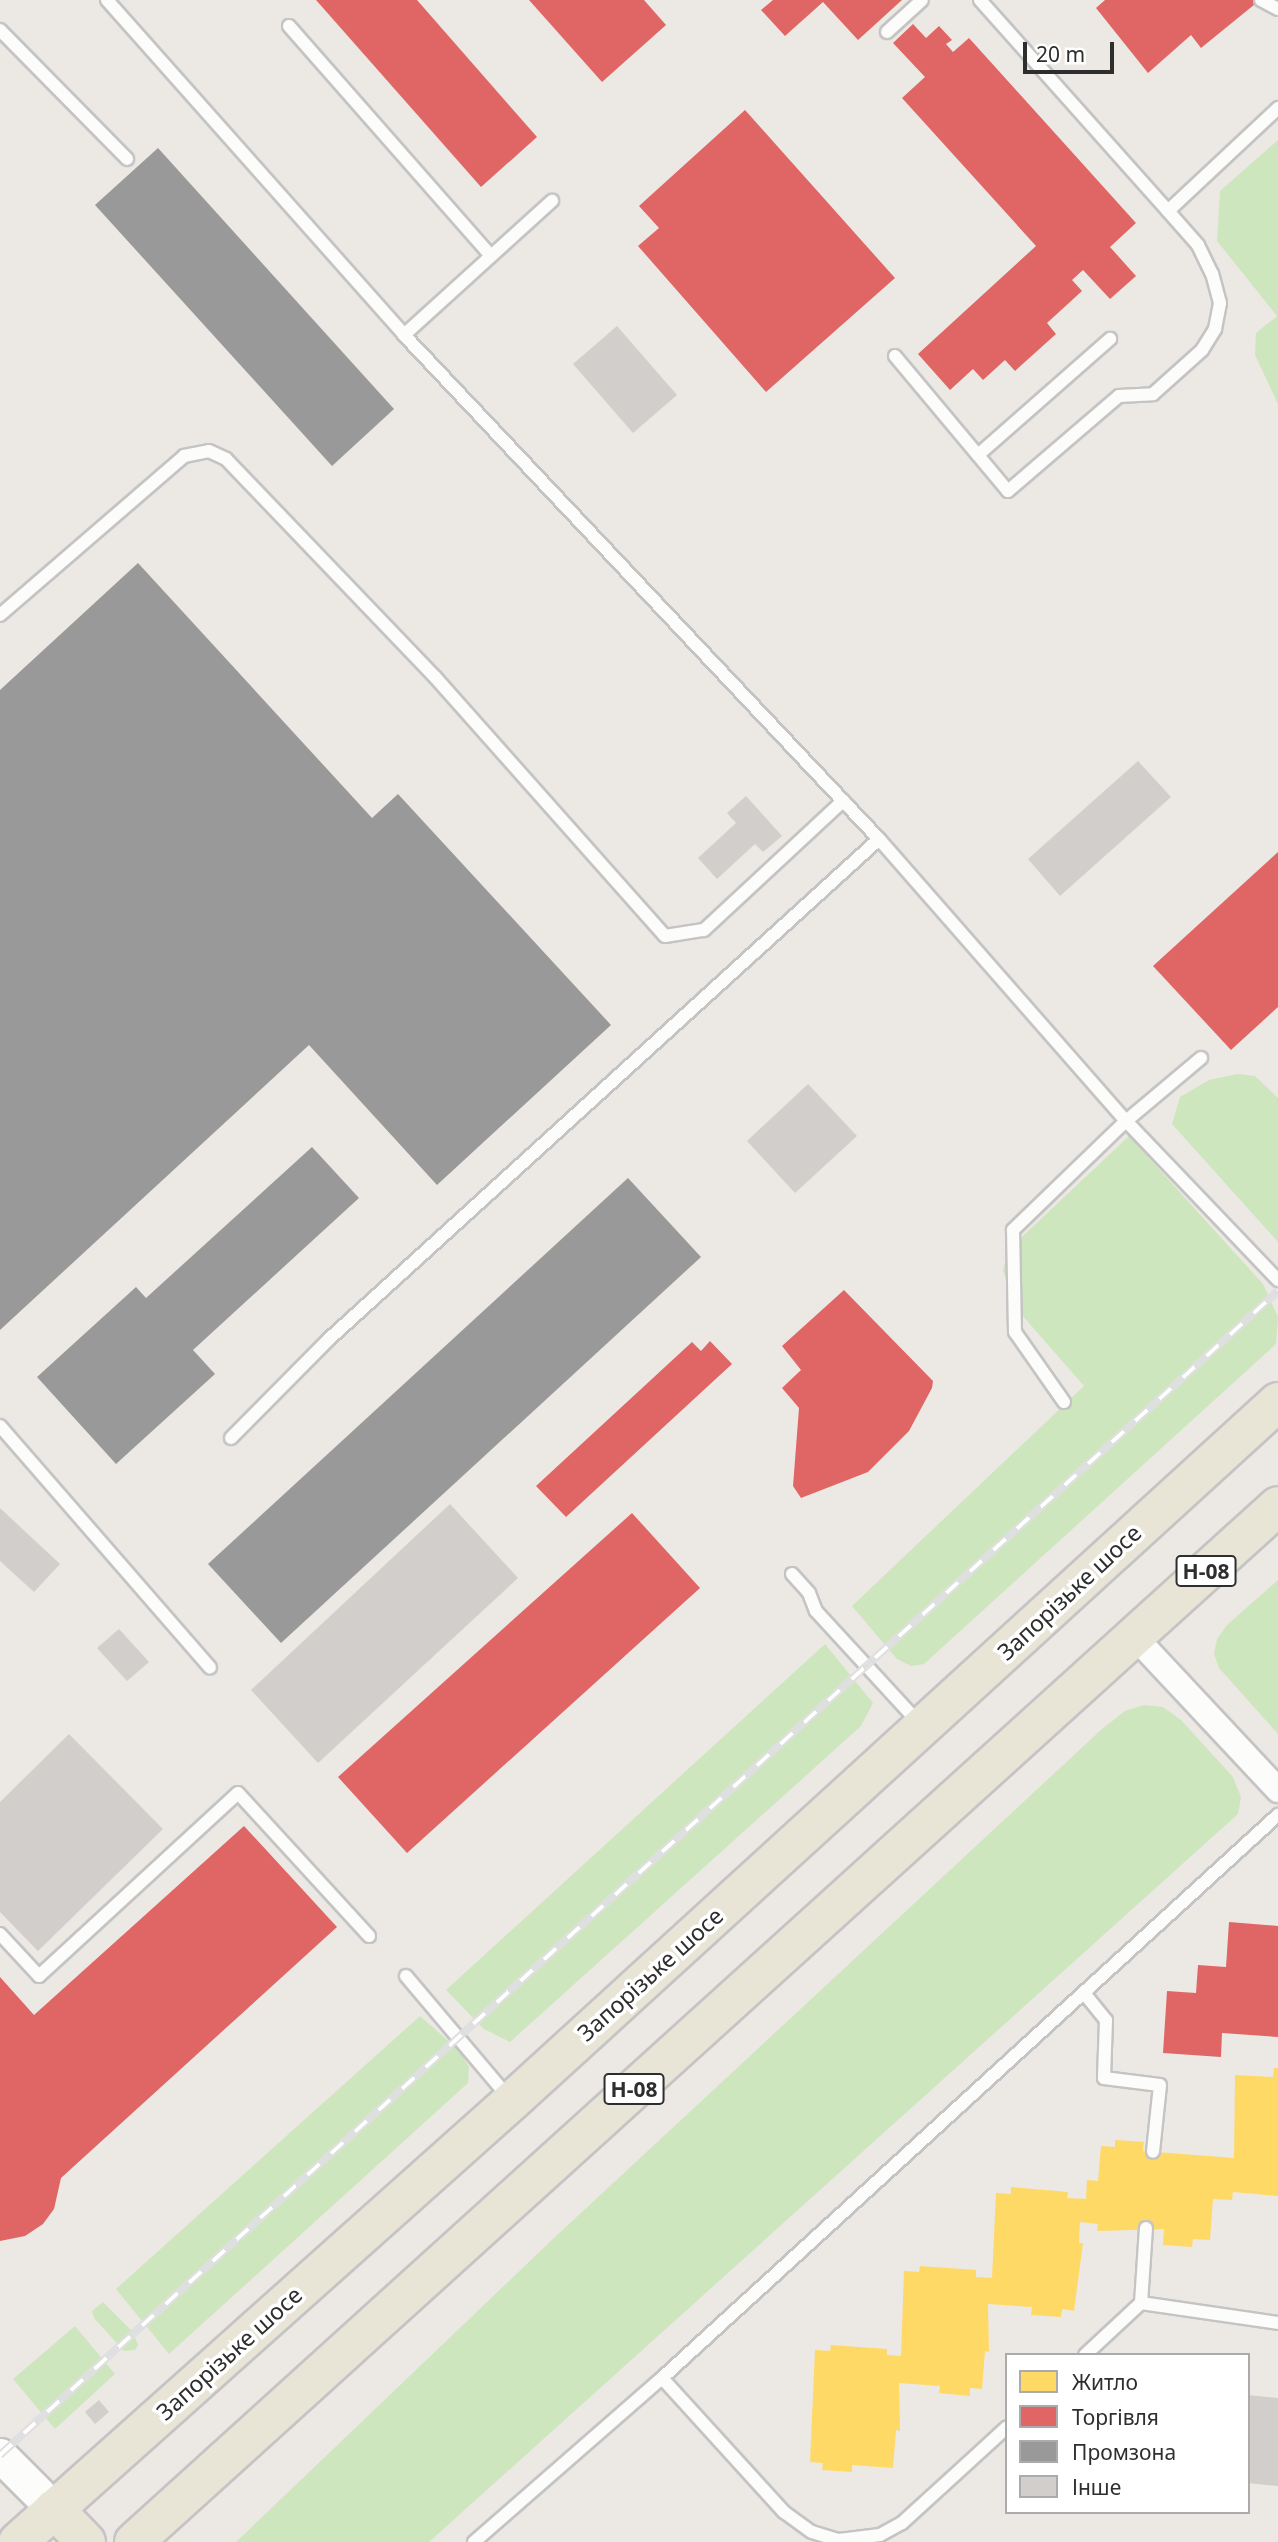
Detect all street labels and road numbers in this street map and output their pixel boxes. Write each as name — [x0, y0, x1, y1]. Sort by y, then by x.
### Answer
street label: Запорізьке шосе — [992, 1519, 1146, 1665]
road number: Н-08 — [1174, 1554, 1238, 1588]
street label: Запорізьке шосе — [572, 1902, 728, 2046]
road number: Н-08 — [602, 2072, 666, 2106]
street label: Запорізьке шосе — [151, 2281, 307, 2425]

